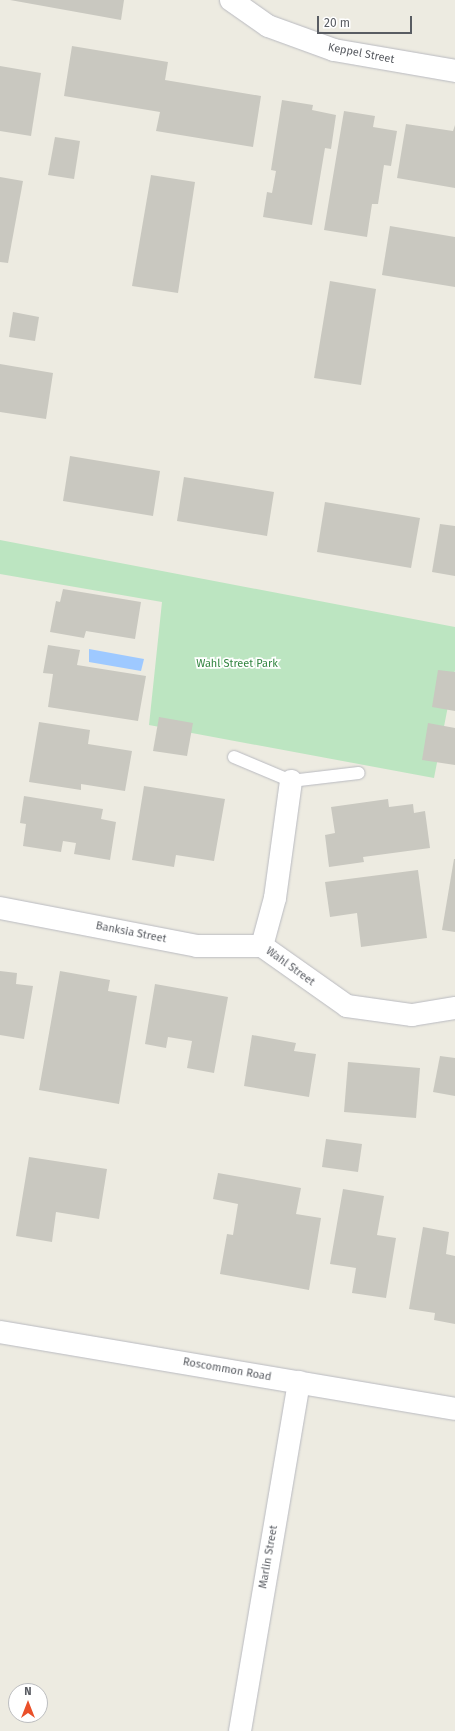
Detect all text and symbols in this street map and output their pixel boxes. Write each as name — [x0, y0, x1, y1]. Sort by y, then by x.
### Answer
scale bar — [319, 8, 414, 34]
text: 20 m — [324, 16, 350, 30]
street label: Keppel Street — [327, 41, 395, 67]
park label: Wahl Street Park — [196, 657, 278, 671]
street label: Banksia Street — [95, 920, 167, 946]
street label: Wahl Street — [263, 945, 317, 989]
street label: Roscommon Road — [182, 1356, 272, 1384]
street label: Marlin Street — [257, 1524, 281, 1590]
north arrow — [8, 1683, 48, 1723]
text: N — [24, 1685, 32, 1698]

